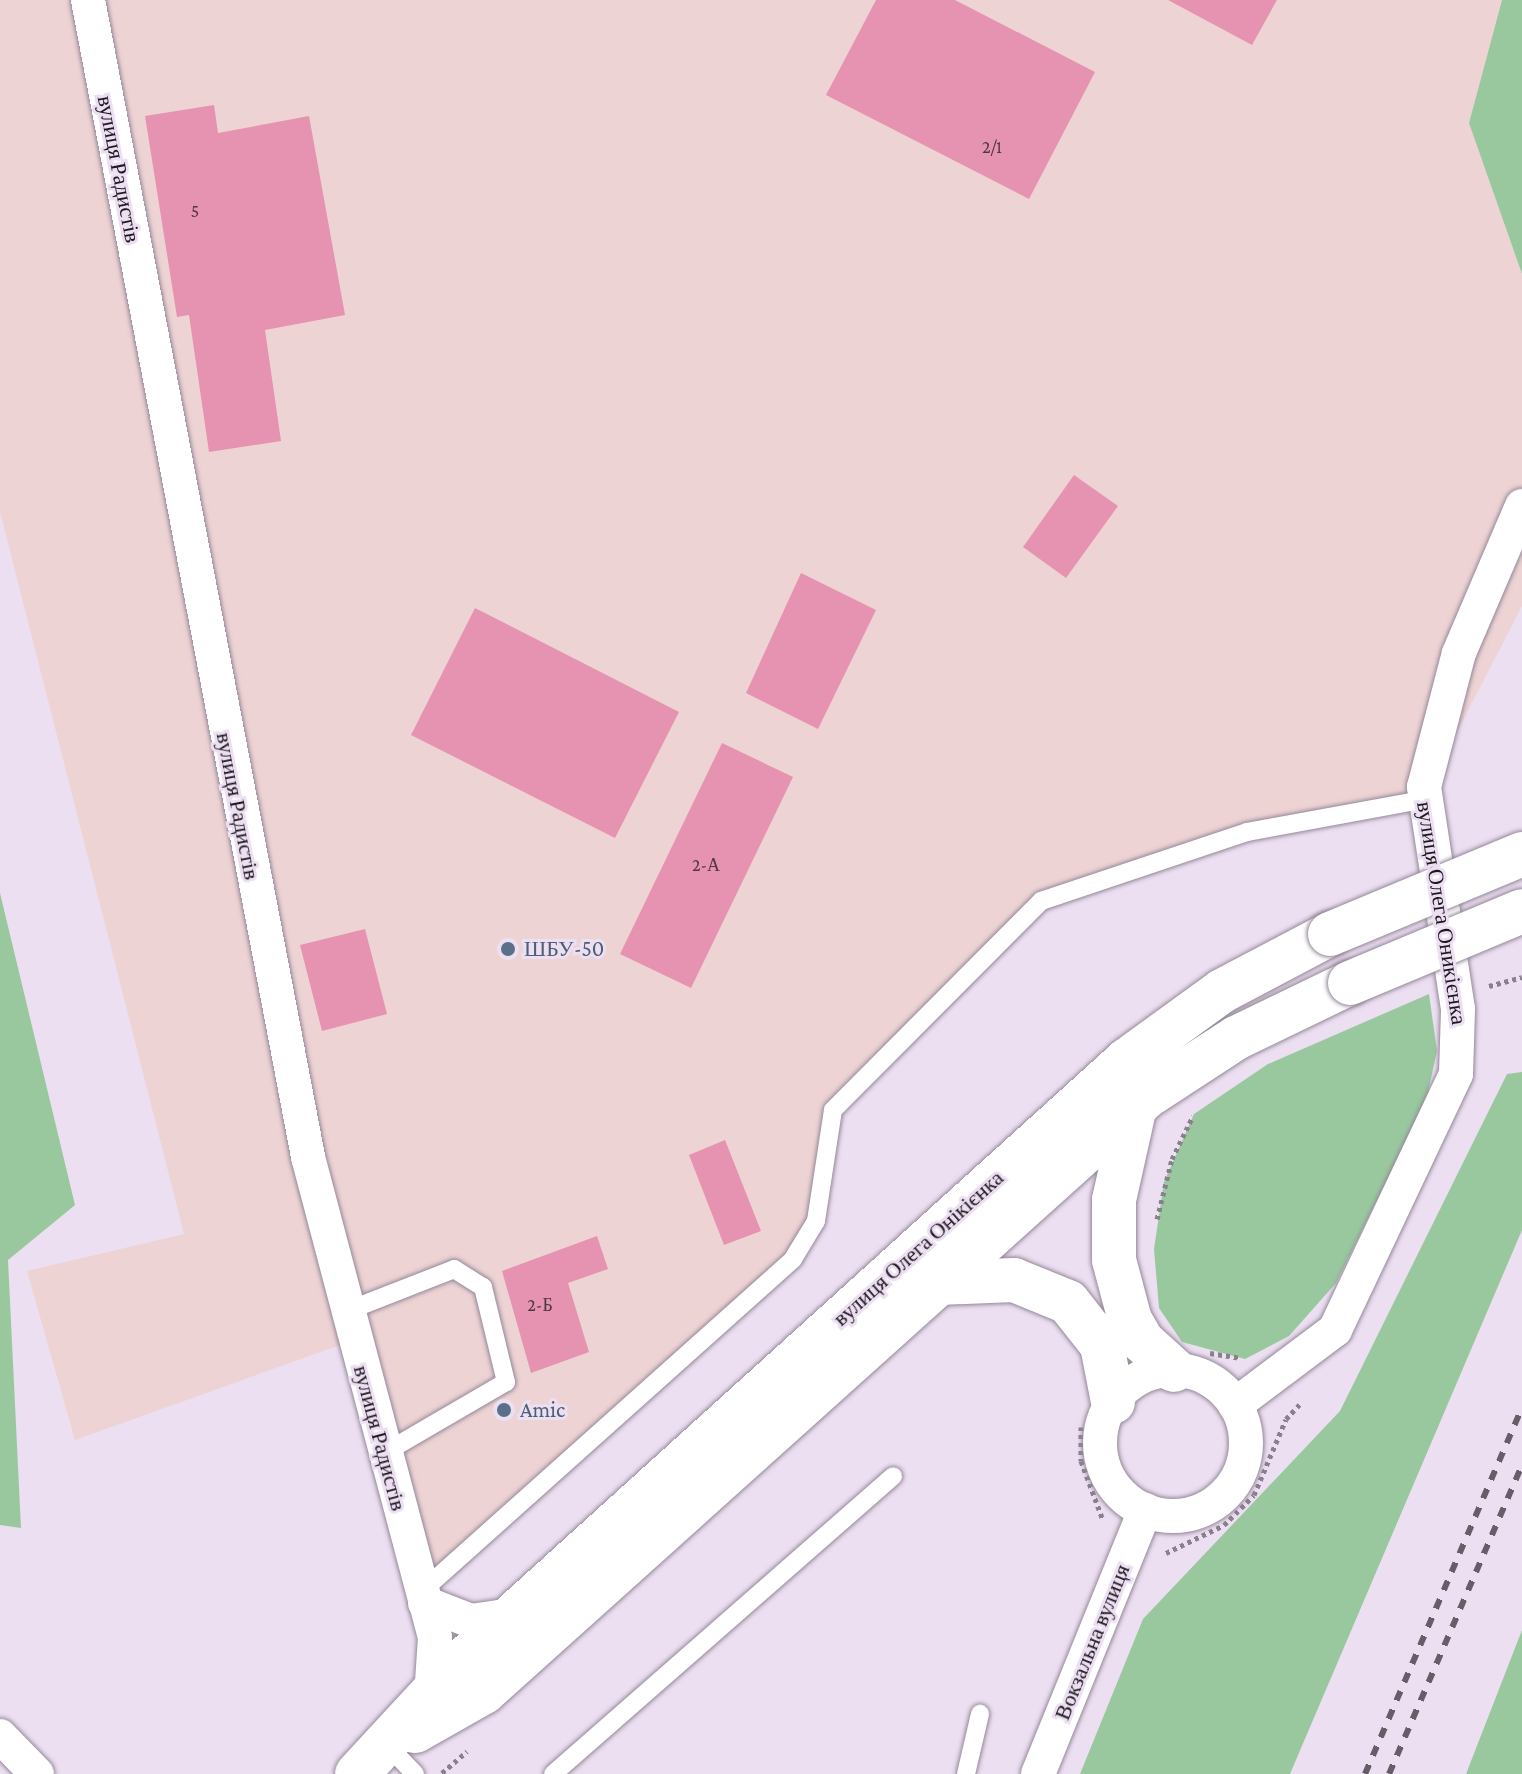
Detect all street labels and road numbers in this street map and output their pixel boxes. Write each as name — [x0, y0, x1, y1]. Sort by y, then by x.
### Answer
street label: вулиця Радистів — [92, 93, 146, 245]
street label: вулиця Радистів — [211, 730, 265, 882]
street label: вулиця Олега Оникієнка — [1411, 800, 1473, 1026]
street label: вулиця Олега Онікієнка — [827, 1165, 1009, 1331]
street label: вулиця Радистів — [348, 1362, 412, 1514]
street label: Вокзальна вулиця — [1049, 1560, 1135, 1724]

